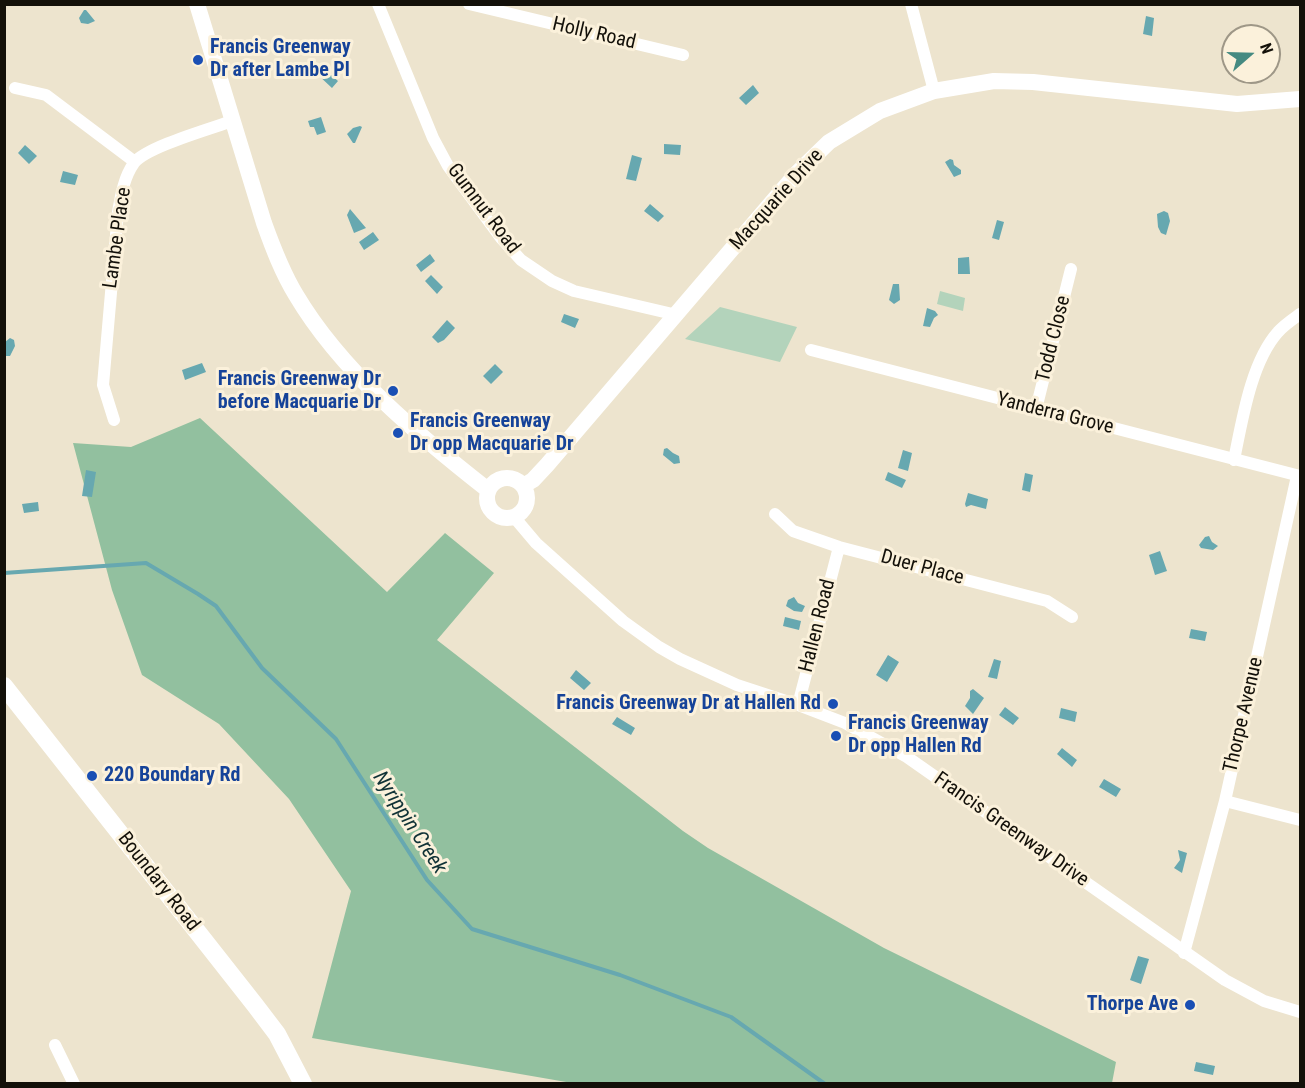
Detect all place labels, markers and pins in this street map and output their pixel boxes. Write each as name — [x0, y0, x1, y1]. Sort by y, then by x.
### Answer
place label: Francis Greenway Dr after Lambe Pl — [210, 36, 351, 83]
marker: Francis Greenway Dr after Lambe Pl — [191, 53, 205, 67]
place label: Francis Greenway Dr before Macquarie Dr — [218, 368, 381, 415]
marker: Francis Greenway Dr before Macquarie Dr — [386, 384, 400, 398]
place label: Francis Greenway Dr opp Macquarie Dr — [410, 410, 574, 457]
marker: Francis Greenway Dr opp Macquarie Dr — [391, 426, 405, 440]
place label: Francis Greenway Dr at Hallen Rd — [556, 692, 821, 716]
marker: Francis Greenway Dr at Hallen Rd — [826, 697, 840, 711]
place label: Francis Greenway Dr opp Hallen Rd — [848, 712, 989, 759]
marker: Francis Greenway Dr opp Hallen Rd — [829, 729, 843, 743]
place label: 220 Boundary Rd — [104, 764, 240, 788]
marker: 220 Boundary Rd — [85, 769, 99, 783]
place label: Thorpe Ave — [1087, 993, 1178, 1017]
marker: Thorpe Ave — [1183, 998, 1197, 1012]

